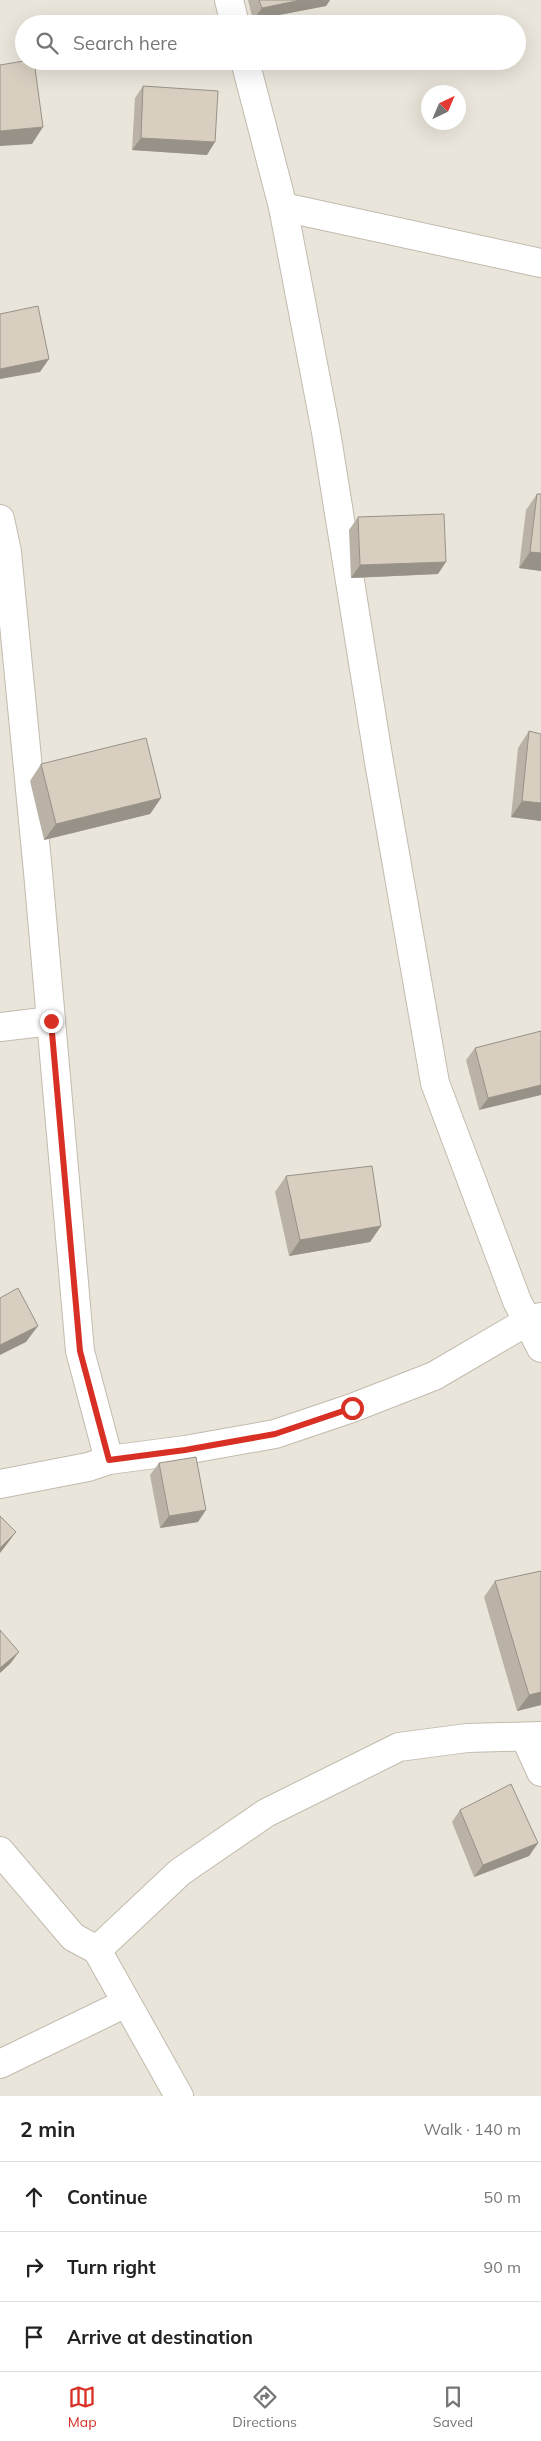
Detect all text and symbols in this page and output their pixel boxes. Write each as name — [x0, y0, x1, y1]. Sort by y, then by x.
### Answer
search box — [15, 15, 526, 70]
icon: search — [33, 29, 61, 57]
text: Search here — [73, 31, 177, 55]
north arrow — [421, 85, 466, 130]
route end — [40, 1010, 63, 1033]
route start — [341, 1397, 364, 1420]
text: 2 min — [20, 2116, 75, 2142]
text: Walk · 140 m — [423, 2119, 521, 2139]
icon: ahead — [20, 2183, 48, 2211]
text: Continue — [67, 2185, 147, 2209]
text: 50 m — [484, 2187, 521, 2207]
icon: right — [20, 2253, 48, 2281]
text: Turn right — [67, 2255, 156, 2279]
text: 90 m — [484, 2257, 521, 2277]
icon: arrive — [20, 2323, 48, 2351]
text: Arrive at destination — [67, 2325, 253, 2349]
tab: Map — [68, 2383, 97, 2431]
tab: Directions — [232, 2383, 297, 2431]
tab: Saved — [433, 2383, 473, 2431]

